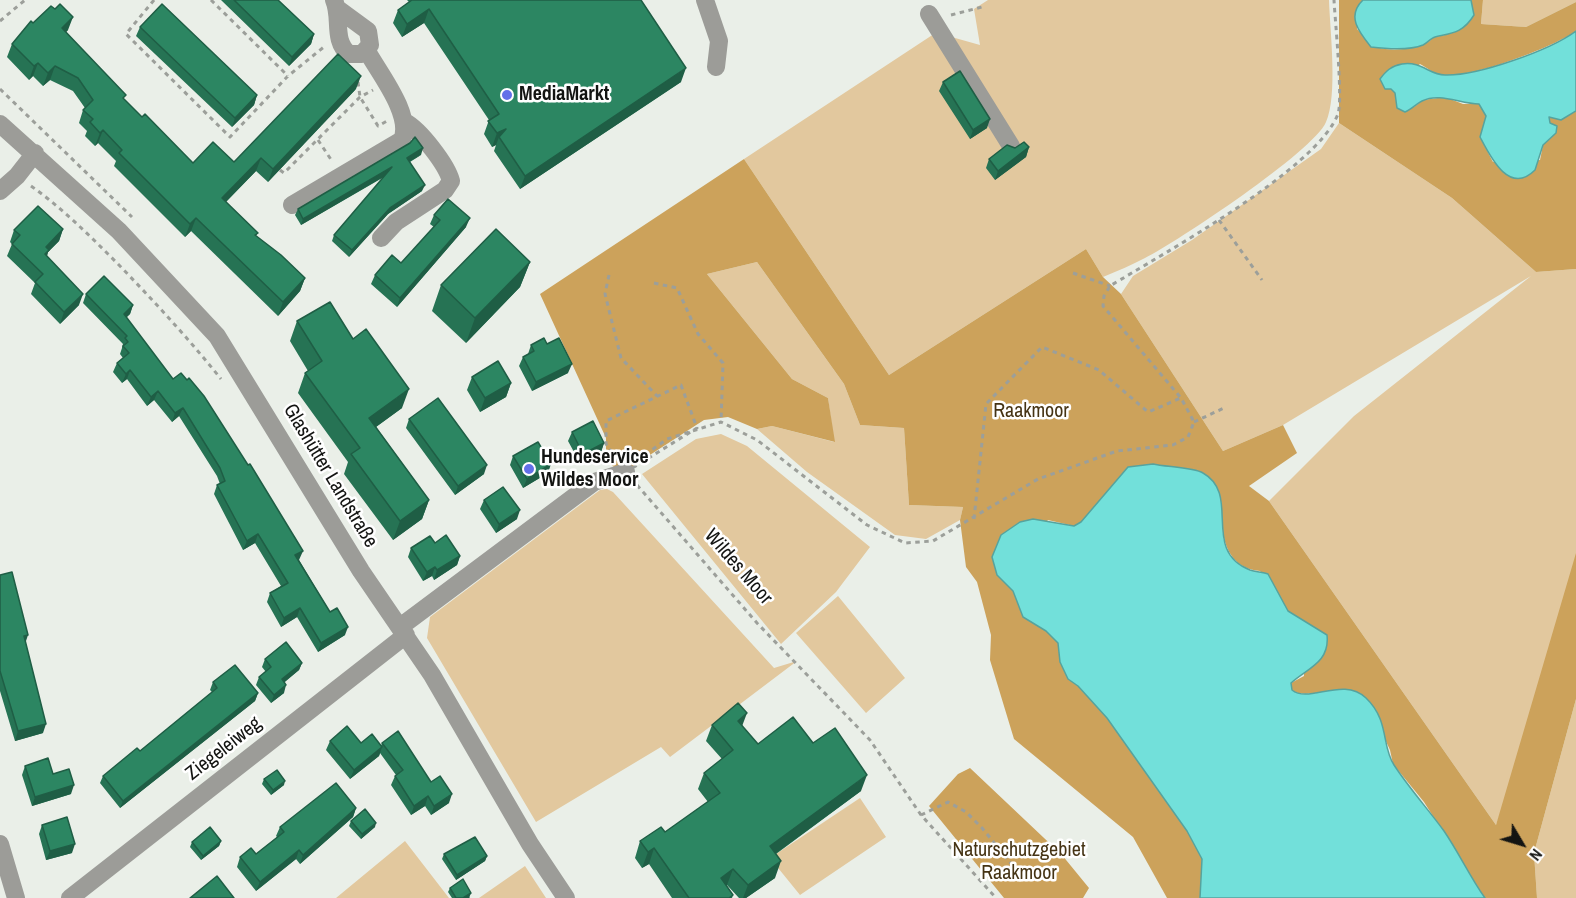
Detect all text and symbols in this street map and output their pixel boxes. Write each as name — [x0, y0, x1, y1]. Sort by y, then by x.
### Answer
place label: MediaMarkt — [519, 83, 609, 107]
marker: MediaMarkt — [500, 88, 514, 102]
street label: Glashütter Landstraße — [278, 400, 382, 552]
park label: Raakmoor — [993, 400, 1069, 424]
place label: Hundeservice Wildes Moor — [541, 446, 649, 493]
marker: Hundeservice Wildes Moor — [522, 462, 536, 476]
street label: Wildes Moor — [699, 524, 777, 610]
street label: Ziegeleiweg — [181, 712, 267, 786]
north arrow — [1492, 814, 1552, 874]
park label: Naturschutzgebiet Raakmoor — [952, 839, 1086, 886]
text: N — [1525, 845, 1548, 866]

